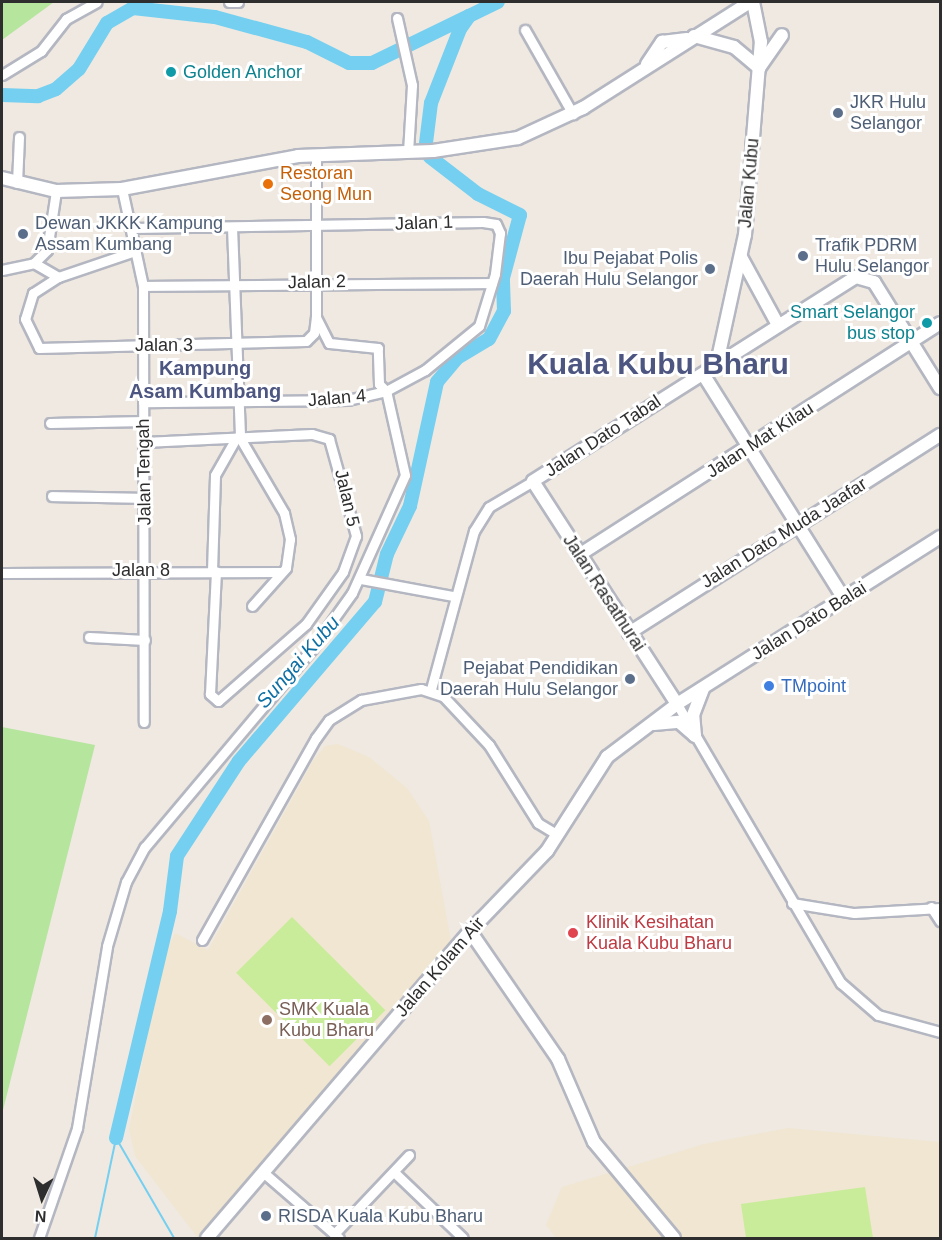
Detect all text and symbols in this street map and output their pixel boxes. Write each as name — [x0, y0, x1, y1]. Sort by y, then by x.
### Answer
place label: Golden Anchor — [183, 61, 303, 83]
marker: Golden Anchor — [164, 65, 178, 79]
place label: JKR Hulu Selangor — [850, 92, 926, 134]
marker: JKR Hulu Selangor — [831, 106, 845, 120]
street label: Jalan Kubu — [734, 137, 764, 229]
place label: Restoran Seong Mun — [280, 163, 372, 206]
marker: Restoran Seong Mun — [261, 177, 275, 191]
street label: Jalan 1 — [395, 211, 453, 235]
place label: Dewan JKKK Kampung Assam Kumbang — [35, 213, 223, 256]
marker: Dewan JKKK Kampung Assam Kumbang — [16, 227, 30, 241]
place label: Trafik PDRM Hulu Selangor — [815, 235, 929, 278]
place label: Ibu Pejabat Polis Daerah Hulu Selangor — [520, 248, 698, 290]
marker: Trafik PDRM Hulu Selangor — [796, 249, 810, 263]
marker: Ibu Pejabat Polis Daerah Hulu Selangor — [703, 262, 717, 276]
street label: Jalan 2 — [288, 271, 346, 293]
place label: Smart Selangor bus stop — [790, 302, 915, 344]
marker: Smart Selangor bus stop — [920, 316, 934, 330]
street label: Jalan 3 — [135, 334, 193, 356]
district label: Kuala Kubu Bharu — [527, 346, 789, 382]
district label: Kampung Asam Kumbang — [129, 356, 281, 403]
street label: Jalan 4 — [307, 385, 367, 411]
street label: Jalan Dato Tabal — [541, 390, 665, 482]
street label: Jalan Mat Kilau — [703, 397, 817, 483]
street label: Jalan Tengah — [132, 418, 156, 526]
street label: Jalan 5 — [330, 467, 364, 529]
street label: Jalan Dato Muda Jaafar — [697, 473, 871, 593]
street label: Jalan Rasathurai — [558, 530, 650, 656]
street label: Jalan 8 — [112, 559, 170, 581]
street label: Jalan Dato Balai — [748, 577, 870, 665]
water label: Sungai Kubu — [251, 611, 345, 713]
place label: Pejabat Pendidikan Daerah Hulu Selangor — [440, 658, 618, 700]
marker: Pejabat Pendidikan Daerah Hulu Selangor — [623, 672, 637, 686]
place label: TMpoint — [781, 675, 846, 697]
marker: TMpoint — [762, 679, 776, 693]
street label: Jalan Kolam Air — [391, 912, 489, 1022]
place label: Klinik Kesihatan Kuala Kubu Bharu — [586, 912, 732, 954]
marker: Klinik Kesihatan Kuala Kubu Bharu — [564, 924, 582, 942]
place label: SMK Kuala Kubu Bharu — [279, 999, 374, 1042]
marker: SMK Kuala Kubu Bharu — [260, 1013, 274, 1027]
north arrow — [12, 1168, 72, 1228]
place label: RISDA Kuala Kubu Bharu — [278, 1205, 484, 1227]
text: N — [34, 1208, 47, 1225]
marker: RISDA Kuala Kubu Bharu — [259, 1209, 273, 1223]

